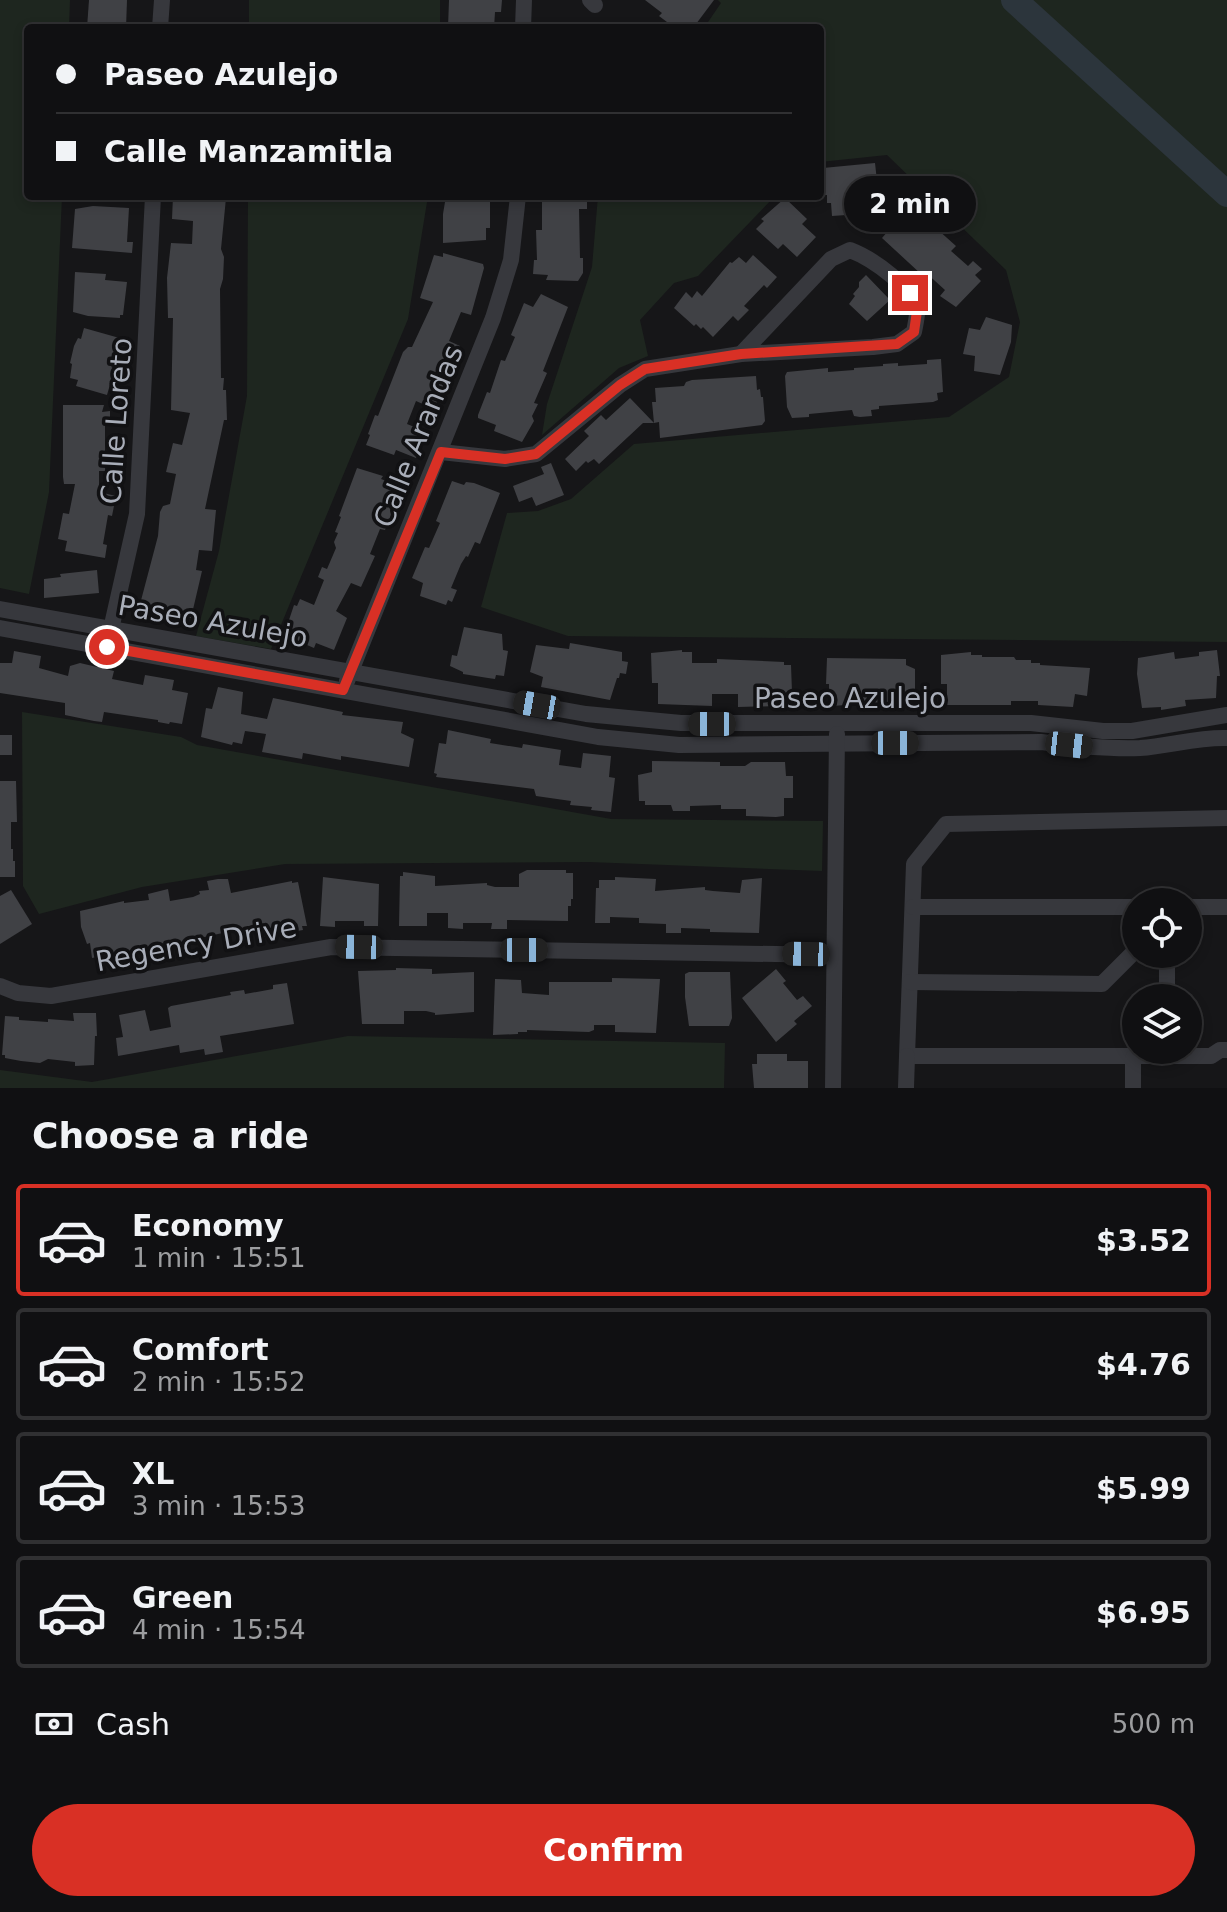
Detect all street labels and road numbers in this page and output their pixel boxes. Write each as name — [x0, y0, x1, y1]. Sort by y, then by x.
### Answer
street label: Calle Loreto — [94, 337, 139, 505]
street label: Calle Arandas — [367, 340, 470, 532]
street label: Paseo Azulejo — [115, 589, 310, 654]
street label: Paseo Azulejo — [754, 682, 946, 715]
street label: Regency Drive — [93, 911, 299, 978]

